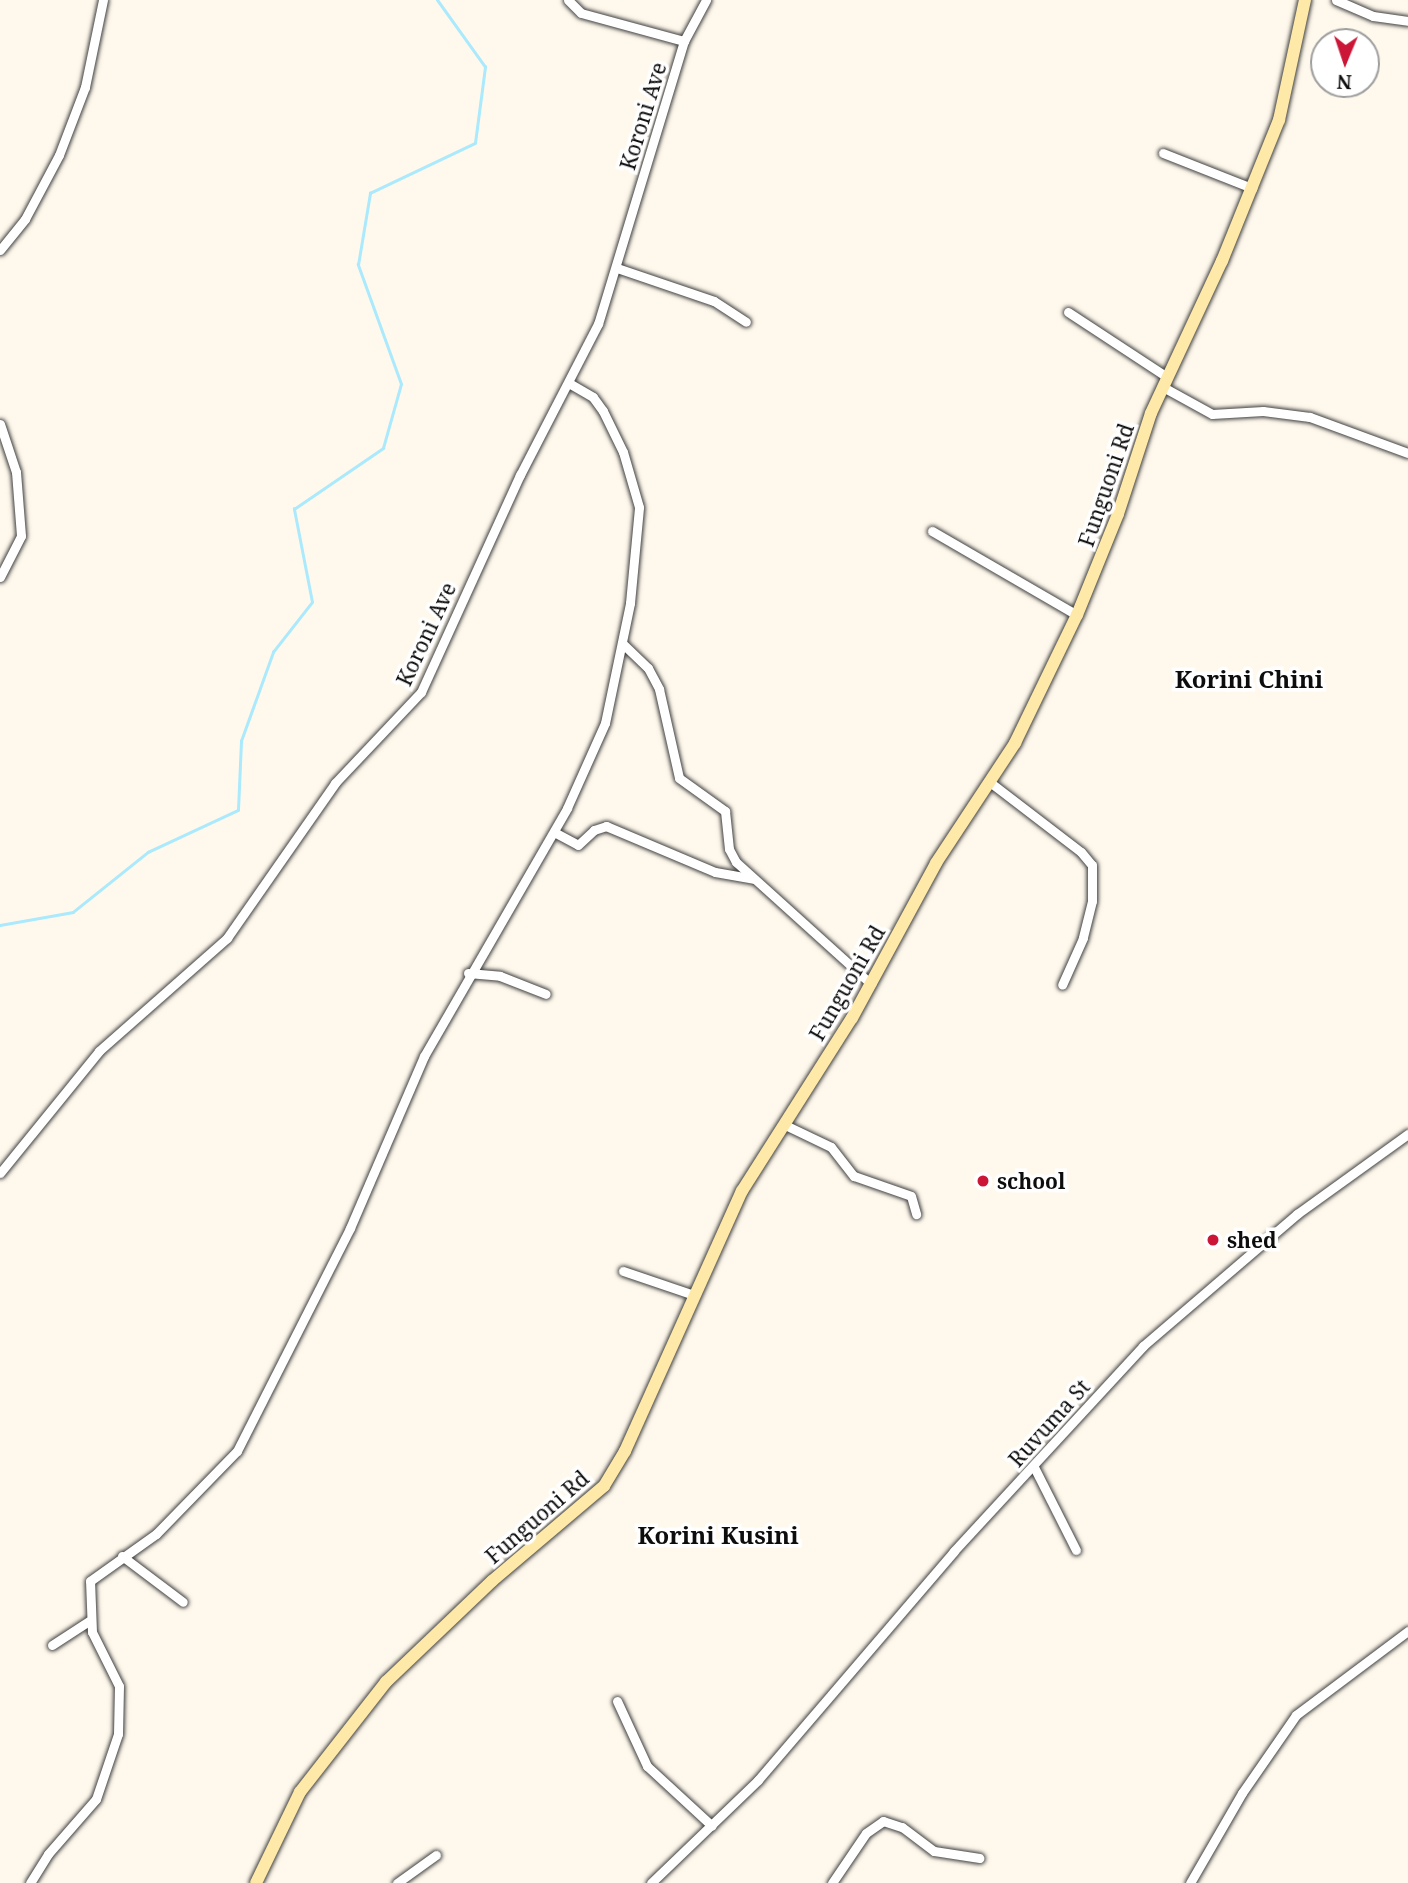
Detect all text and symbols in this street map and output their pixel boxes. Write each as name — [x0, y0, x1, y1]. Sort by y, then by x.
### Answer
north arrow — [1310, 28, 1380, 98]
street label: Koroni Ave — [615, 59, 671, 173]
text: N — [1336, 69, 1352, 95]
street label: Funguoni Rd — [1073, 420, 1139, 550]
street label: Koroni Ave — [391, 578, 461, 690]
district label: Korini Chini — [1175, 665, 1323, 693]
street label: Funguoni Rd — [804, 921, 890, 1045]
place label: school — [997, 1168, 1065, 1194]
marker: school — [975, 1173, 991, 1189]
place label: shed — [1227, 1227, 1277, 1253]
marker: shed — [1205, 1232, 1221, 1248]
street label: Ruvuma St — [1003, 1374, 1095, 1472]
street label: Funguoni Rd — [480, 1465, 594, 1569]
district label: Korini Kusini — [637, 1521, 799, 1549]

